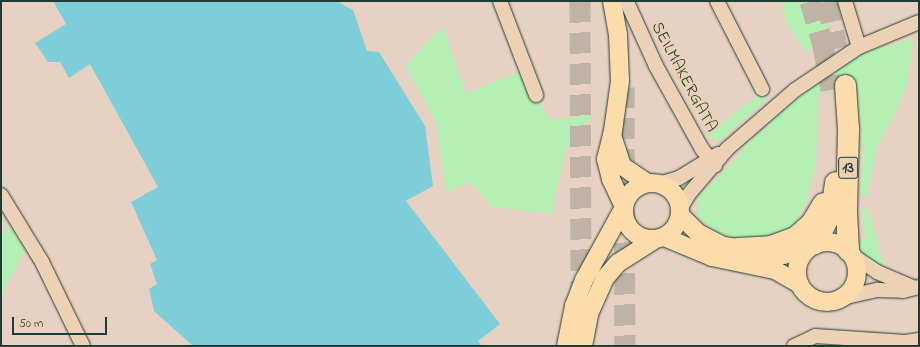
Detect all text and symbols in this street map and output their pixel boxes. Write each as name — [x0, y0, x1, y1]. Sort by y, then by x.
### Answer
street label: SEILMAKERGATA — [646, 18, 722, 136]
road number: 13 — [838, 154, 858, 182]
scale bar — [14, 309, 109, 335]
text: 50 m — [19, 315, 43, 333]

